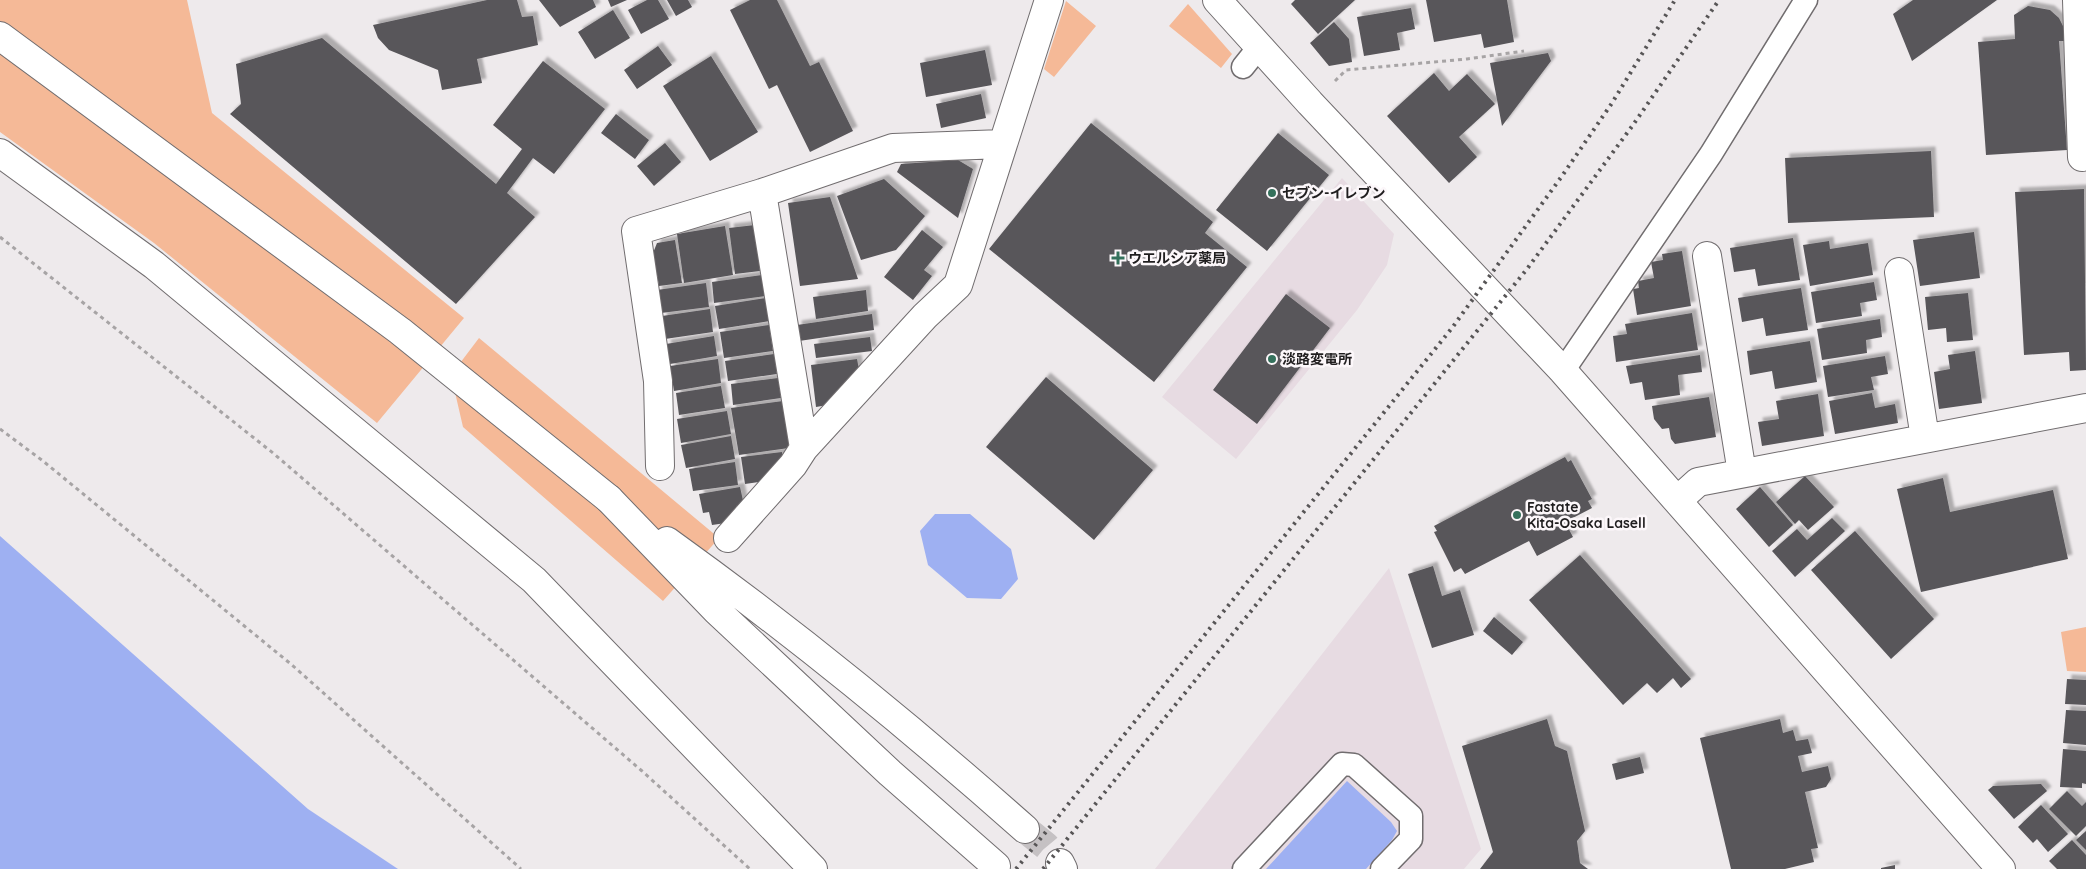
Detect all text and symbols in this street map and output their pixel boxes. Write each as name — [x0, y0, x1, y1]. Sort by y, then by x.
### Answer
place label: セブン-イレブン — [1282, 184, 1386, 202]
marker: セブン-イレブン — [1266, 187, 1278, 199]
place label: ウエルシア薬局 — [1128, 249, 1226, 267]
marker: ウエルシア薬局 — [1112, 252, 1124, 264]
place label: 淡路変電所 — [1282, 350, 1352, 368]
marker: 淡路変電所 — [1266, 353, 1278, 365]
place label: Fastate Kita-Osaka Lasell — [1527, 498, 1646, 532]
marker: Fastate Kita-Osaka Lasell — [1511, 509, 1523, 521]

